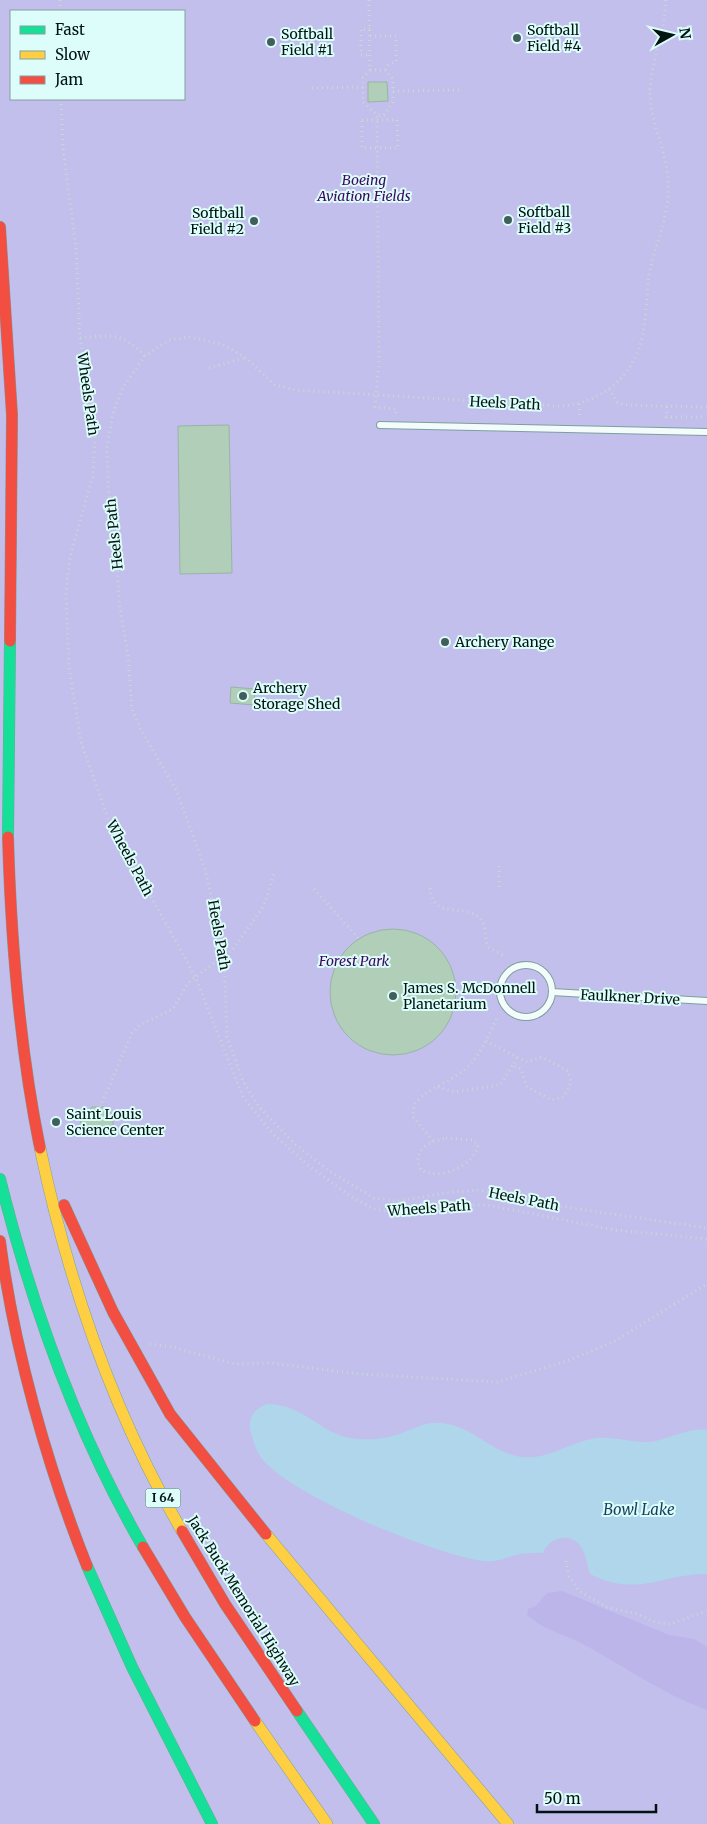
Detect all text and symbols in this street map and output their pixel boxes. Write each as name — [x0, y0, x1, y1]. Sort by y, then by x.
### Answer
legend — [10, 10, 185, 100]
north arrow — [647, 10, 697, 60]
text: Fast — [55, 20, 85, 39]
place label: Softball Field #4 — [527, 21, 582, 55]
place label: Softball Field #1 — [281, 25, 334, 59]
text: N — [675, 26, 695, 40]
marker: Softball Field #4 — [511, 32, 523, 44]
marker: Softball Field #1 — [265, 36, 277, 48]
text: Slow — [55, 45, 90, 64]
text: Jam — [54, 70, 83, 89]
park label: Boeing Aviation Fields — [316, 171, 411, 205]
place label: Softball Field #3 — [518, 203, 571, 237]
place label: Softball Field #2 — [190, 204, 245, 238]
marker: Softball Field #3 — [502, 214, 514, 226]
marker: Softball Field #2 — [248, 215, 260, 227]
street label: Wheels Path — [73, 350, 103, 437]
street label: Heels Path — [469, 392, 541, 414]
street label: Heels Path — [101, 498, 127, 570]
place label: Archery Range — [454, 633, 554, 651]
marker: Archery Range — [439, 636, 451, 648]
place label: Archery Storage Shed — [252, 679, 341, 713]
marker: Archery Storage Shed — [237, 690, 249, 702]
street label: Wheels Path — [102, 816, 158, 899]
street label: Heels Path — [204, 898, 234, 972]
park label: Forest Park — [318, 952, 390, 970]
place label: James S. McDonnell Planetarium — [402, 979, 537, 1013]
street label: Faulkner Drive — [580, 985, 680, 1009]
marker: James S. McDonnell Planetarium — [387, 990, 399, 1002]
place label: Saint Louis Science Center — [66, 1105, 164, 1139]
marker: Saint Louis Science Center — [50, 1116, 62, 1128]
street label: Heels Path — [487, 1183, 561, 1215]
street label: Wheels Path — [386, 1196, 471, 1220]
road number: I 64 — [146, 1489, 180, 1508]
water label: Bowl Lake — [603, 1500, 675, 1519]
street label: Jack Buck Memorial Highway — [183, 1512, 304, 1690]
scale bar — [537, 1782, 656, 1814]
text: 50 m — [544, 1789, 581, 1808]

